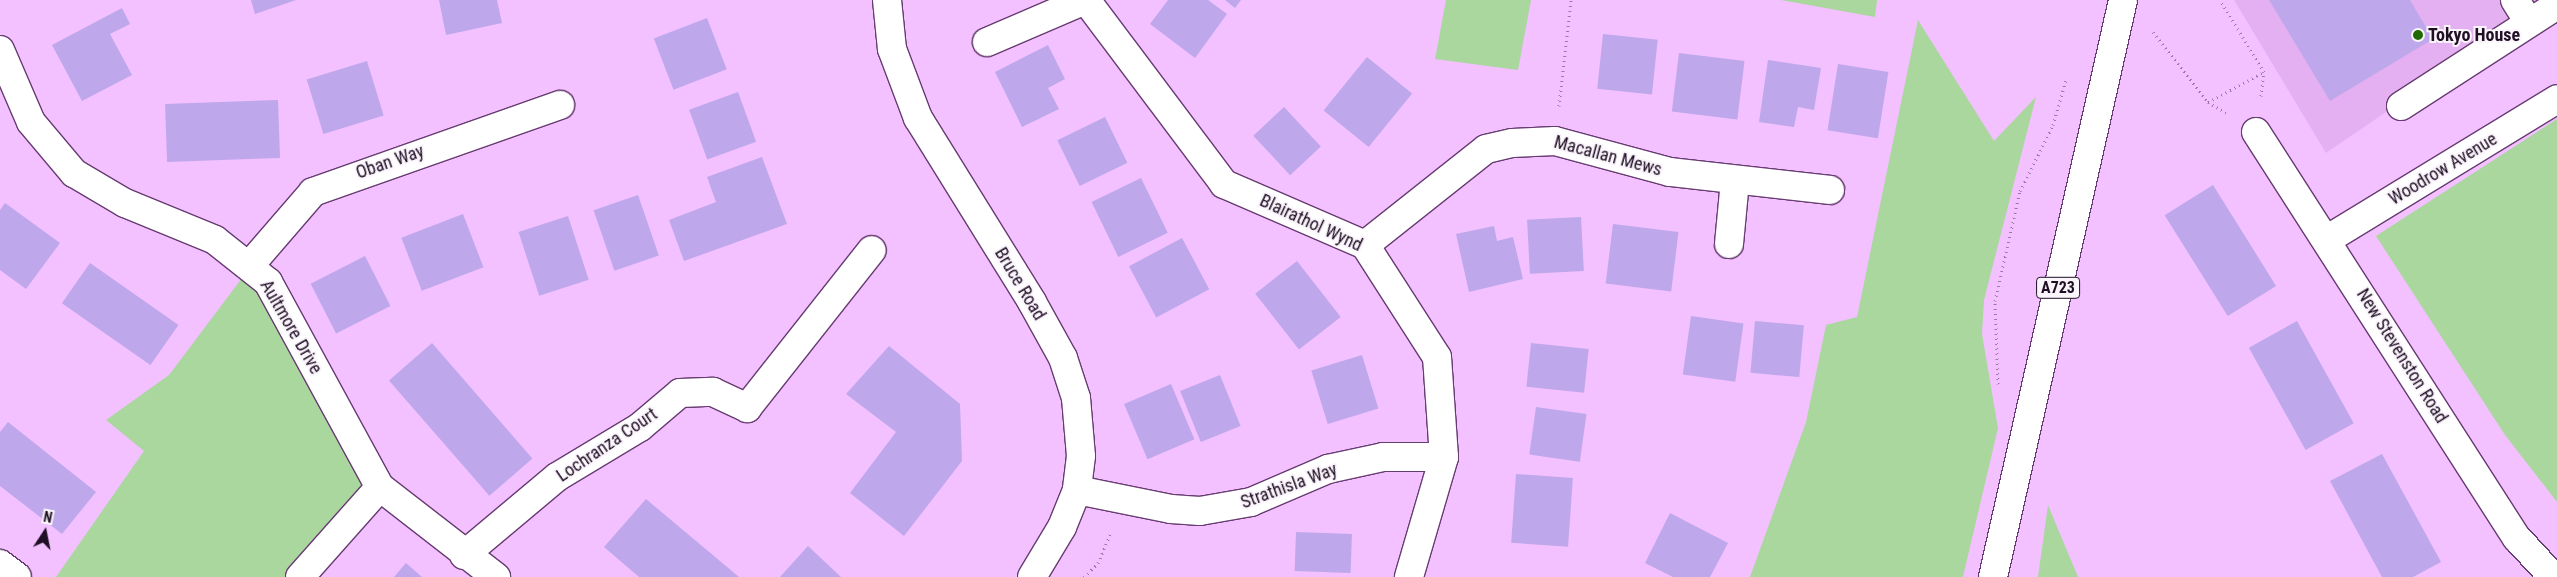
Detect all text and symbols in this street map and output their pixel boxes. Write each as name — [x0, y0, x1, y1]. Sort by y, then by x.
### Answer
place label: Tokyo House — [2428, 24, 2520, 46]
marker: Tokyo House — [2412, 29, 2424, 41]
street label: Woodrow Avenue — [2385, 128, 2501, 210]
street label: Macallan Mews — [1552, 131, 1664, 181]
street label: Oban Way — [353, 140, 427, 184]
street label: Blairathol Wynd — [1256, 190, 1366, 256]
street label: Bruce Road — [990, 244, 1050, 324]
road number: A723 — [2036, 274, 2080, 302]
street label: Aultmore Drive — [255, 276, 327, 378]
street label: New Stevenston Road — [2352, 285, 2452, 427]
street label: Lochranza Court — [552, 403, 662, 487]
street label: Strathisla Way — [1238, 459, 1340, 513]
north arrow — [20, 507, 70, 557]
text: N — [42, 509, 54, 526]

